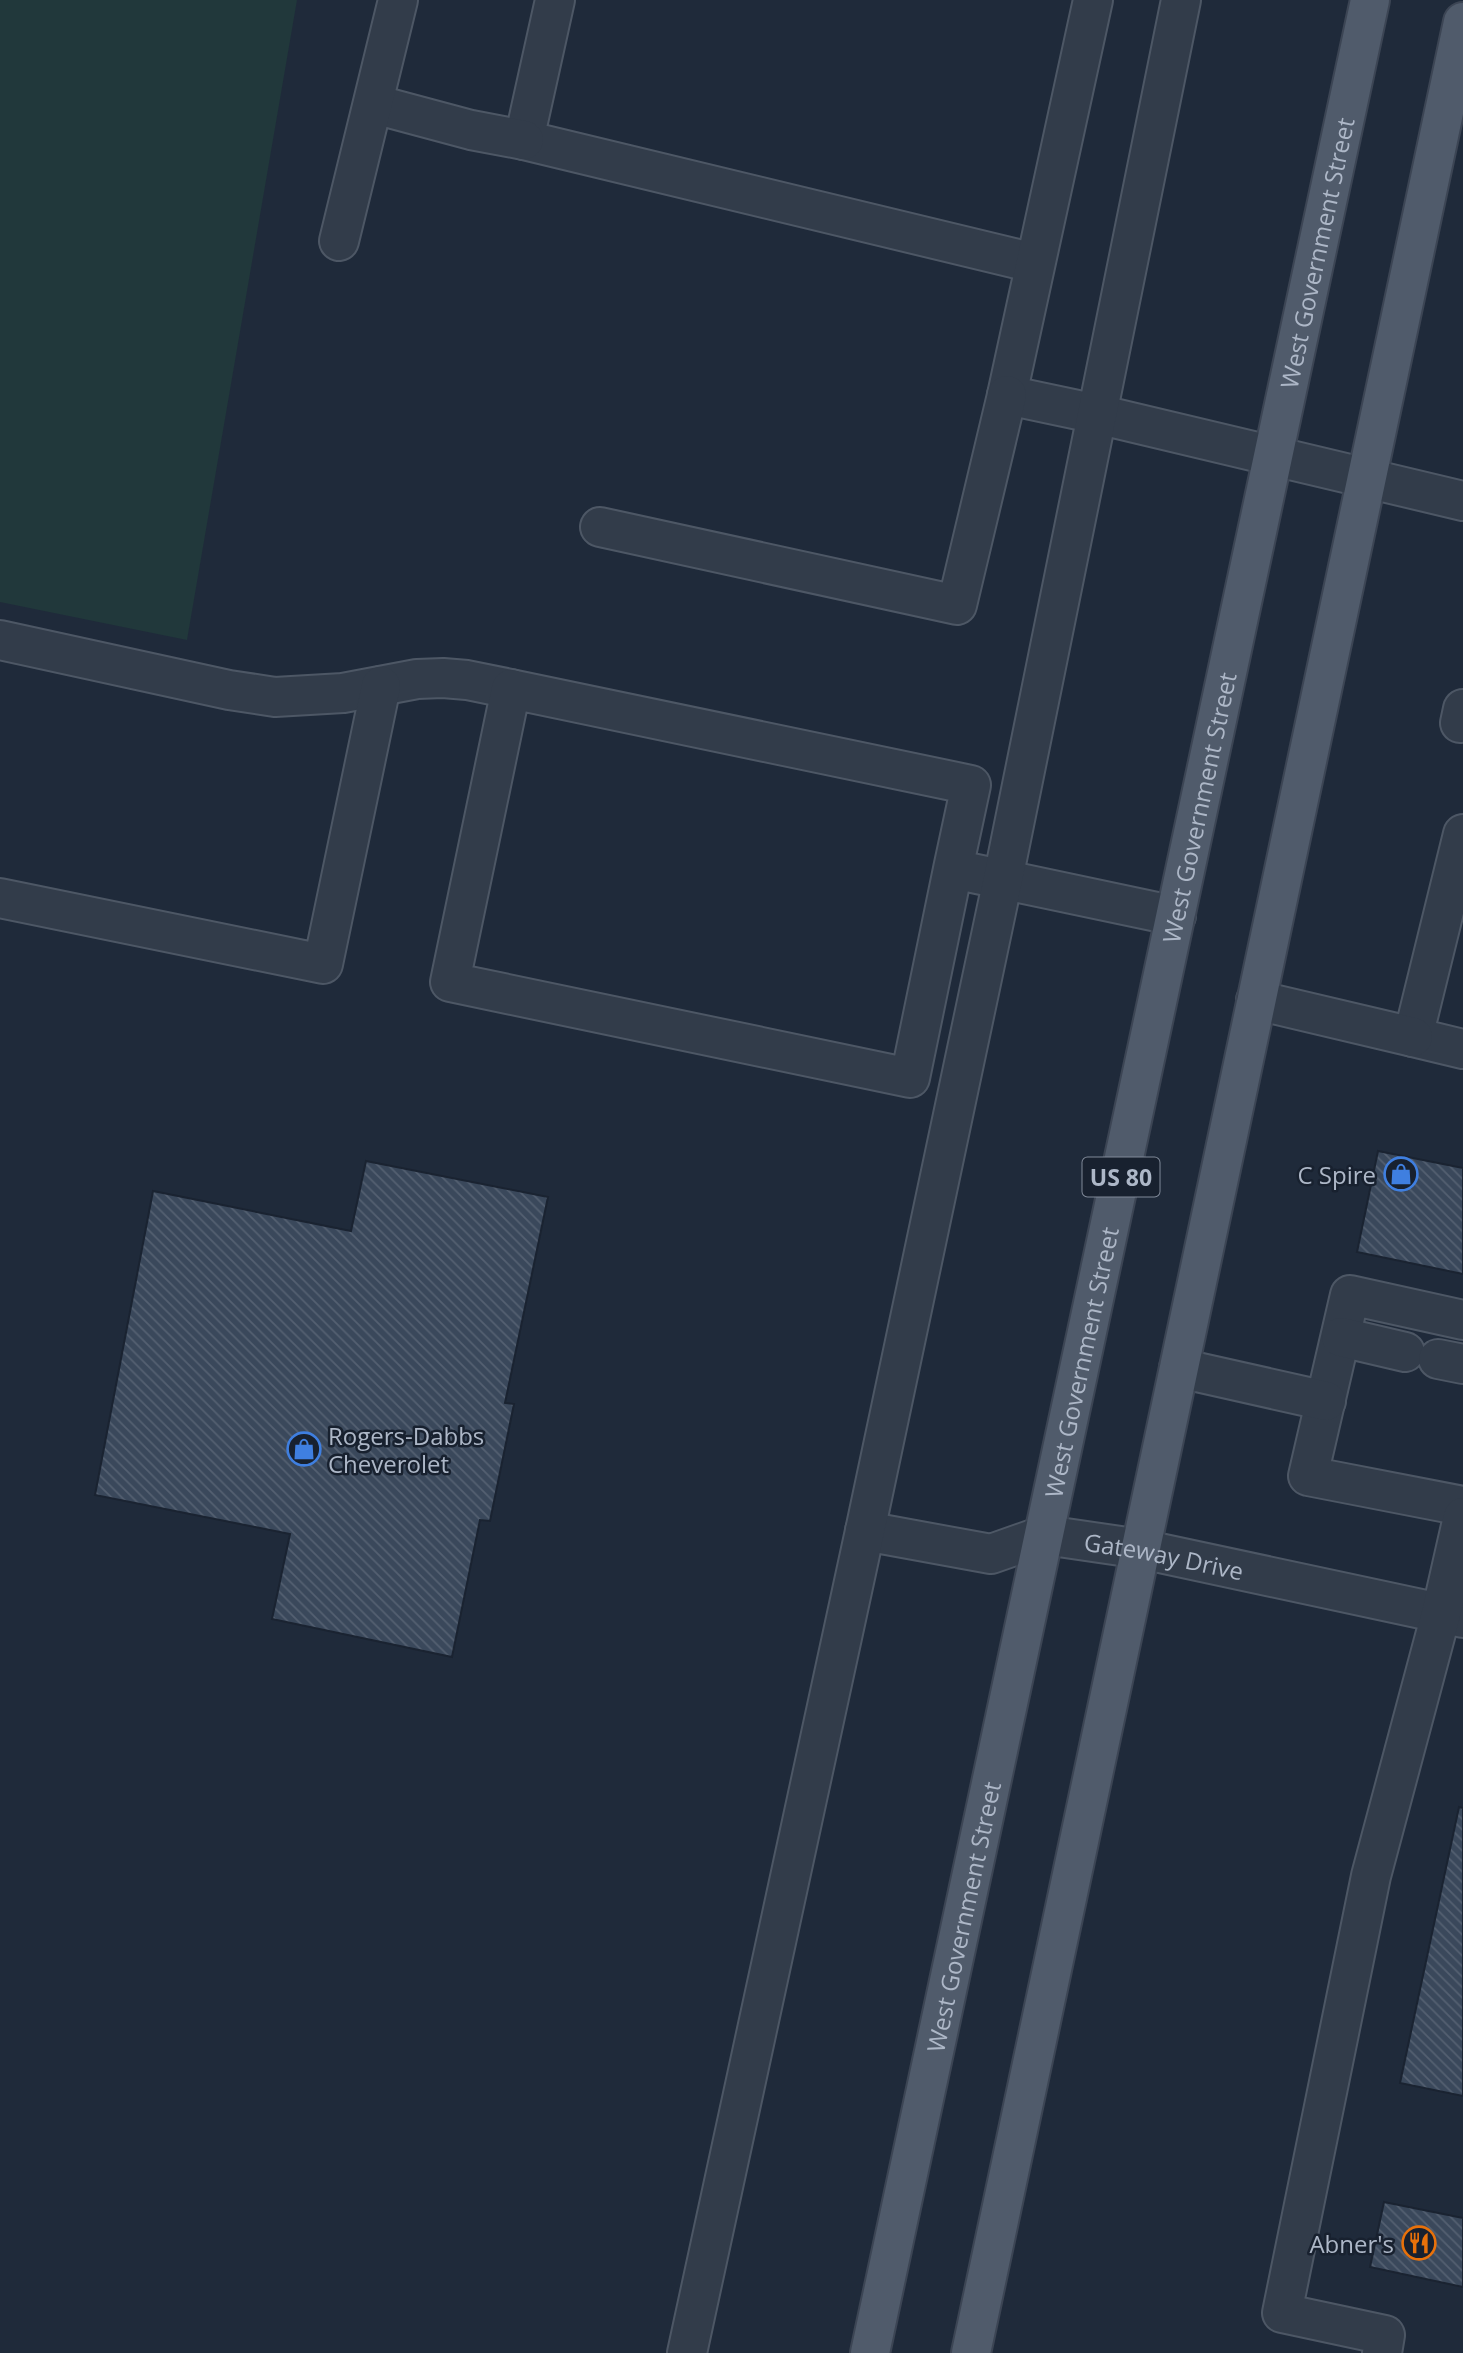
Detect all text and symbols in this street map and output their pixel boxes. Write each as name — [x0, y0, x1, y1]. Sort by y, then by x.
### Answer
street label: West Government Street — [1271, 114, 1361, 391]
street label: West Government Street — [1154, 669, 1243, 946]
shop icon: C Spire — [1382, 1155, 1420, 1193]
road number: US 80 — [1082, 1158, 1160, 1196]
place label: C Spire — [1297, 1158, 1376, 1191]
street label: West Government Street — [1036, 1224, 1125, 1501]
place label: Rogers-Dabbs Cheverolet — [328, 1419, 484, 1480]
shop icon: Rogers-Dabbs Cheverolet — [285, 1430, 323, 1468]
street label: Gateway Drive — [1082, 1524, 1247, 1587]
street label: West Government Street — [918, 1778, 1008, 2055]
restaurant icon: Abner's — [1400, 2224, 1438, 2262]
place label: Abner's — [1309, 2227, 1394, 2260]

